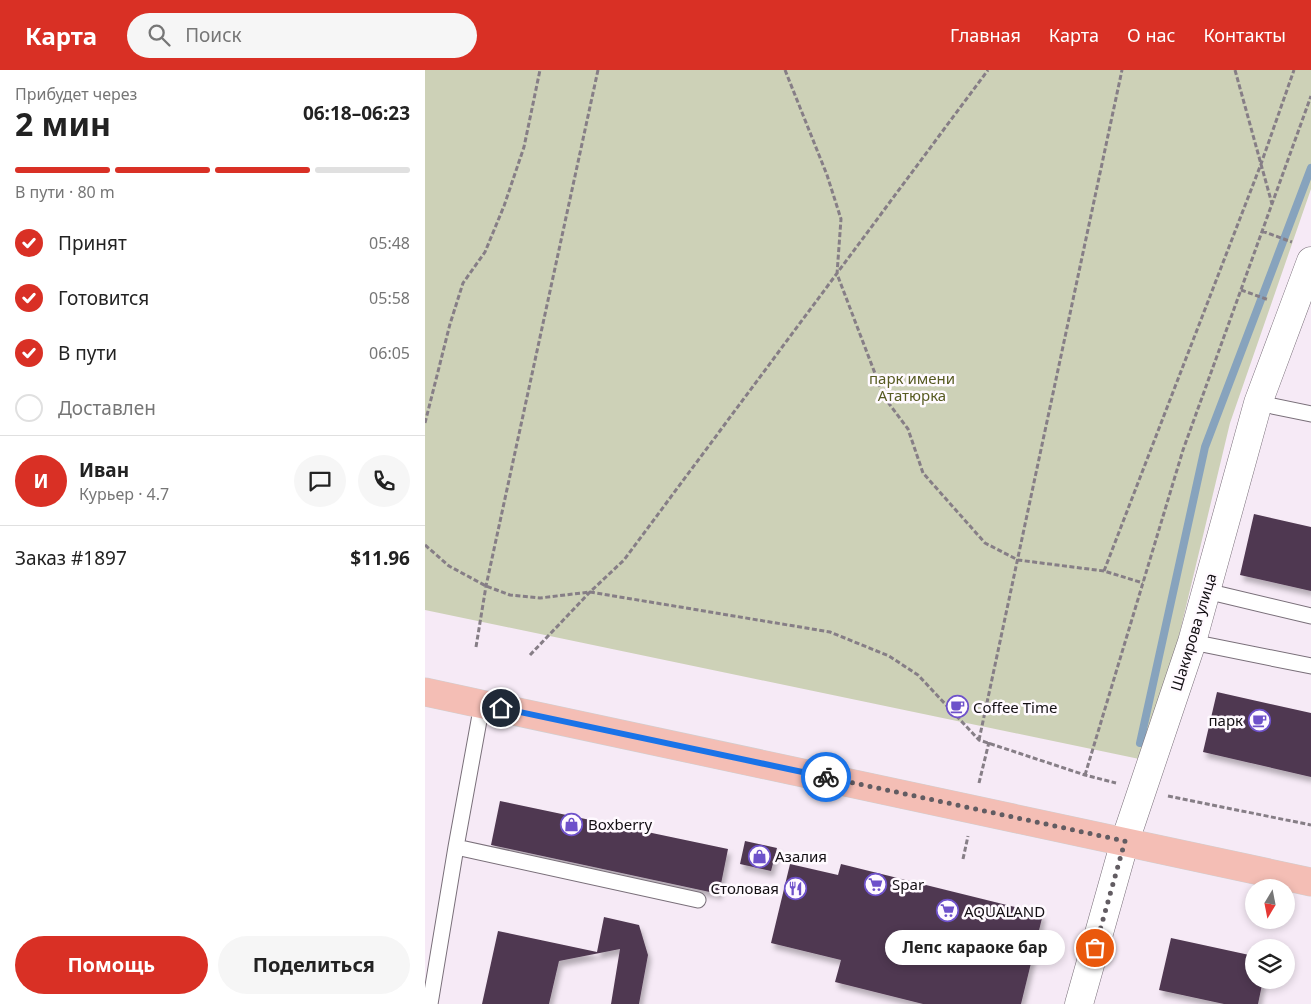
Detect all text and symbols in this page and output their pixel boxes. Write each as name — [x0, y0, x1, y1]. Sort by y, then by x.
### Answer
search box — [127, 13, 477, 58]
text: Карта — [25, 19, 97, 52]
icon: search — [145, 21, 173, 49]
text: Поиск — [185, 22, 242, 48]
text: Главная — [950, 23, 1021, 47]
text: Карта — [1049, 23, 1099, 47]
text: О нас — [1127, 23, 1175, 47]
text: Контакты — [1203, 23, 1286, 47]
text: Прибудет через — [15, 83, 137, 105]
text: 06:18–06:23 — [303, 100, 410, 126]
text: 2 мин — [15, 102, 111, 145]
text: В пути · 80 m — [15, 181, 115, 203]
icon: check — [15, 229, 43, 257]
text: Принят — [58, 230, 127, 256]
text: 05:48 — [369, 232, 410, 254]
icon: check — [15, 284, 43, 312]
text: Готовится — [58, 285, 149, 311]
text: 05:58 — [369, 287, 410, 309]
icon: check — [15, 339, 43, 367]
text: В пути — [58, 340, 117, 366]
text: 06:05 — [369, 342, 410, 364]
park label: парк имени Ататюрка — [869, 368, 955, 405]
text: Доставлен — [58, 395, 156, 421]
button: chat — [294, 455, 346, 507]
button: phone — [358, 455, 410, 507]
text: Иван — [79, 457, 129, 483]
text: И — [33, 468, 49, 494]
text: Курьер · 4.7 — [79, 483, 169, 505]
text: Заказ #1897 — [15, 545, 127, 571]
text: $11.96 — [350, 545, 410, 571]
street label: Шакирова улица — [1166, 571, 1220, 693]
pin — [480, 687, 522, 729]
icon: home — [487, 694, 515, 722]
cafe icon: Coffee Time — [945, 695, 969, 719]
place label: Coffee Time — [973, 697, 1057, 717]
cafe icon: парк — [1247, 708, 1271, 732]
place label: парк — [1208, 710, 1243, 730]
courier — [801, 752, 851, 802]
icon: bike — [812, 763, 840, 791]
shop icon: Boxberry — [560, 812, 584, 836]
place label: Boxberry — [588, 814, 653, 834]
shop icon: Азалия — [747, 844, 771, 868]
place label: Азалия — [775, 846, 827, 866]
supermarket icon: Spar — [864, 872, 888, 896]
place label: Spar — [892, 874, 924, 894]
restaurant icon: Столовая — [783, 876, 807, 900]
place label: Столовая — [710, 878, 779, 898]
north arrow — [1245, 879, 1295, 929]
map controls — [1245, 879, 1295, 989]
supermarket icon: AQUALAND — [936, 899, 960, 923]
place label: AQUALAND — [964, 901, 1045, 921]
pin — [1074, 927, 1116, 969]
callout: Лепс караоке бар — [885, 930, 1065, 966]
icon: bag — [1081, 934, 1109, 962]
button: Помощь — [15, 936, 208, 994]
button: Поделиться — [218, 936, 410, 994]
text: Лепс караоке бар — [902, 936, 1048, 958]
button: layers — [1245, 939, 1295, 989]

